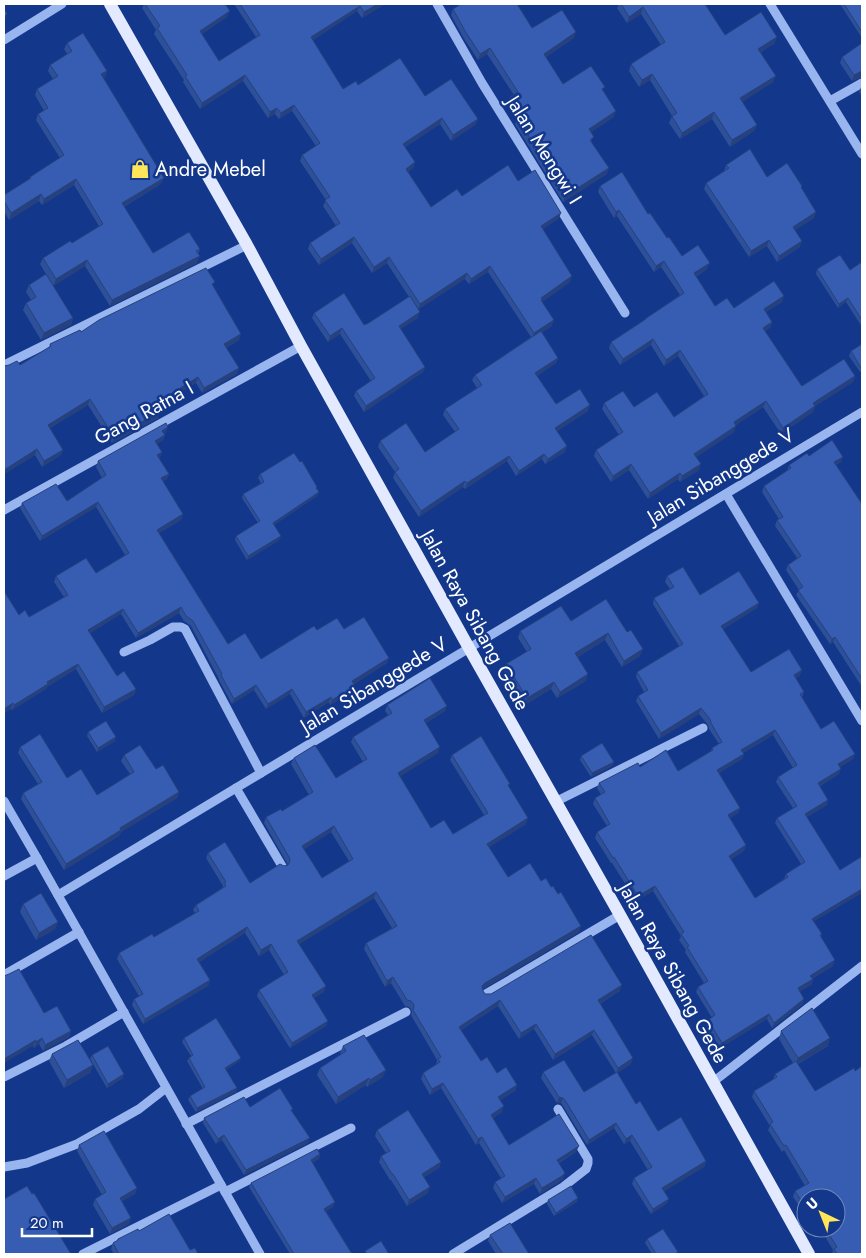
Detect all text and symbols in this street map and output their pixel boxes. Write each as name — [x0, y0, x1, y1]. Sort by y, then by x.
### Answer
street label: Jalan Mengwi I — [497, 88, 589, 210]
place label: Andre Mebel — [155, 155, 266, 184]
shop icon: Andre Mebel — [129, 158, 151, 180]
street label: Gang Ratna I — [89, 374, 199, 452]
street label: Jalan Sibanggede V — [639, 420, 801, 533]
street label: Jalan Raya Sibang Gede — [412, 522, 537, 716]
street label: Jalan Sibanggede V — [292, 629, 454, 742]
street label: Jalan Raya Sibang Gede — [610, 875, 735, 1069]
north arrow — [796, 1188, 846, 1238]
text: U — [802, 1193, 823, 1214]
scale bar — [22, 1206, 92, 1238]
text: 20 m — [30, 1212, 64, 1234]

